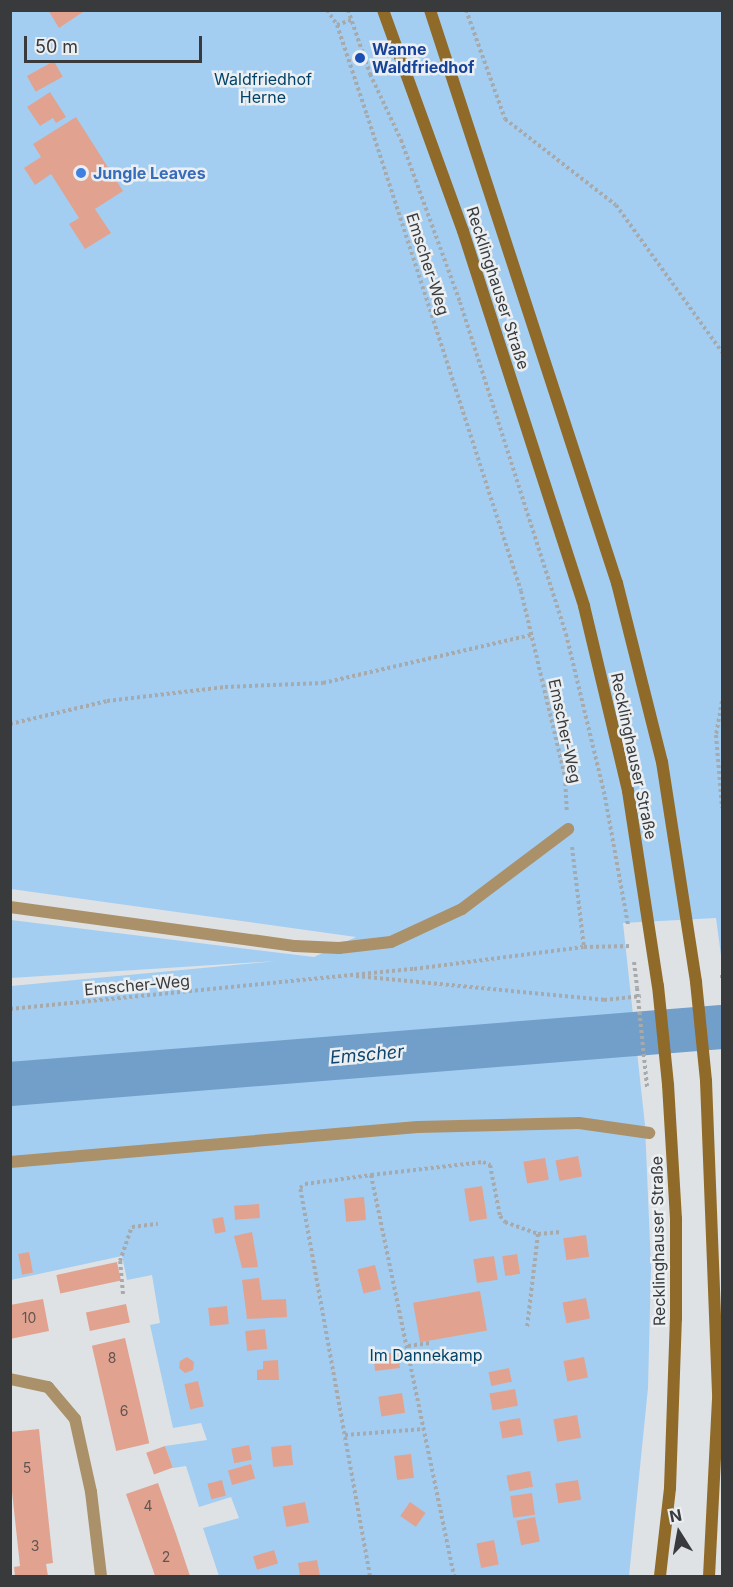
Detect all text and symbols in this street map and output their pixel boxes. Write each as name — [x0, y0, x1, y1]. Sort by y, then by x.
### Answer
scale bar — [27, 24, 206, 62]
text: 50 m — [35, 36, 78, 57]
place label: Wanne Waldfriedhof — [372, 39, 474, 77]
marker: Wanne Waldfriedhof — [353, 51, 367, 65]
park label: Waldfriedhof Herne — [214, 69, 312, 107]
place label: Jungle Leaves — [93, 163, 206, 183]
marker: Jungle Leaves — [74, 166, 88, 180]
street label: Recklinghauser Straße — [463, 204, 533, 372]
street label: Emscher-Weg — [402, 211, 454, 317]
street label: Recklinghauser Straße — [607, 671, 661, 841]
street label: Emscher-Weg — [545, 677, 585, 785]
street label: Emscher-Weg — [83, 971, 191, 999]
water label: Emscher — [329, 1041, 405, 1069]
street label: Recklinghauser Straße — [647, 1156, 669, 1326]
house number: 10 — [22, 1310, 36, 1326]
park label: Im Dannekamp — [369, 1345, 483, 1365]
house number: 8 — [108, 1350, 116, 1366]
house number: 6 — [120, 1403, 128, 1419]
house number: 5 — [23, 1460, 31, 1476]
house number: 4 — [143, 1498, 153, 1514]
north arrow — [649, 1503, 709, 1563]
text: N — [668, 1504, 683, 1526]
house number: 3 — [31, 1538, 39, 1554]
house number: 2 — [162, 1549, 170, 1565]

